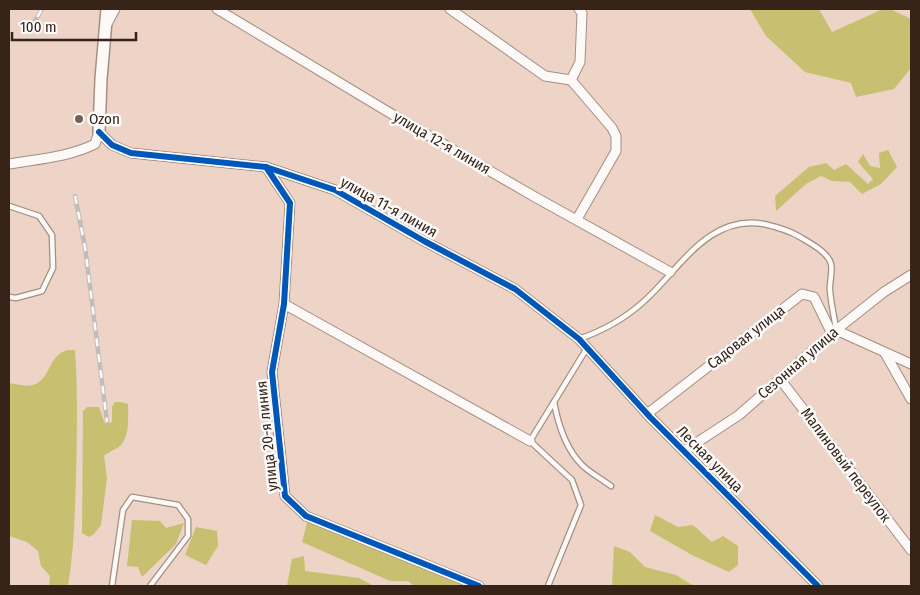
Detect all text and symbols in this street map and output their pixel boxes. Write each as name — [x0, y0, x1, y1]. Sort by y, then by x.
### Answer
scale bar — [12, 10, 136, 42]
text: 100 m — [20, 18, 57, 36]
street label: улица 12-я линия — [390, 108, 494, 178]
place label: Ozon — [89, 110, 120, 128]
marker: Ozon — [73, 113, 85, 125]
street label: улица 11-я линия — [337, 173, 441, 241]
street label: Садовая улица — [704, 301, 788, 373]
street label: Сезонная улица — [754, 323, 842, 403]
street label: улица 20-я линия — [252, 380, 282, 492]
street label: Малиновый переулок — [797, 404, 895, 526]
street label: Лесная улица — [673, 422, 747, 496]

